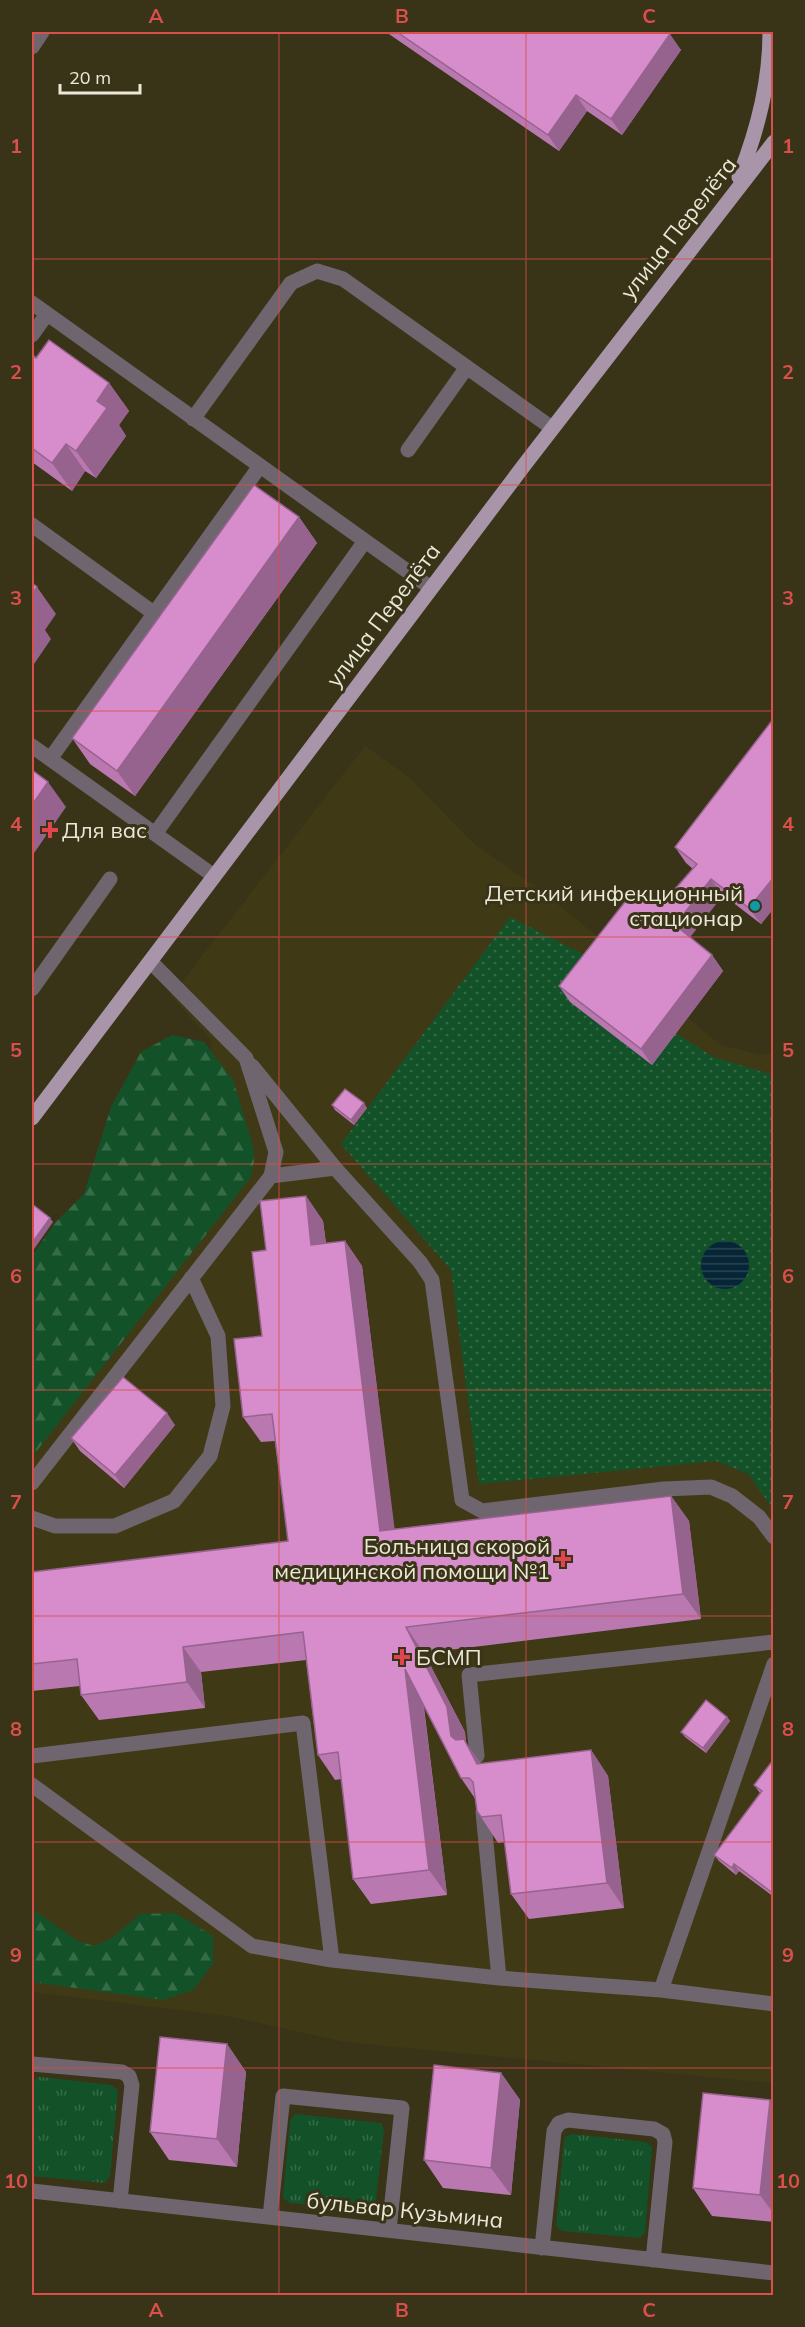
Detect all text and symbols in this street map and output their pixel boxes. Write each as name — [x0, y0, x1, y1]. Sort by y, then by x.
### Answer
text: A — [149, 3, 164, 28]
text: B — [395, 3, 409, 28]
text: C — [642, 3, 656, 28]
scale bar — [60, 57, 140, 95]
text: 20 m — [69, 66, 111, 89]
text: 1 — [10, 133, 22, 158]
text: 1 — [782, 133, 794, 158]
street label: улица Перелёта — [614, 151, 742, 305]
text: 2 — [10, 359, 22, 384]
text: 2 — [782, 359, 794, 384]
street label: улица Перелёта — [320, 537, 446, 693]
text: 3 — [10, 585, 22, 610]
text: 3 — [782, 585, 794, 610]
text: 4 — [10, 811, 22, 836]
text: 4 — [782, 811, 794, 836]
place label: Для вас — [62, 816, 147, 844]
marker: Для вас — [43, 823, 57, 837]
place label: Детский инфекционный стационар — [485, 879, 743, 932]
marker: Детский инфекционный стационар — [748, 899, 762, 913]
text: 5 — [10, 1037, 22, 1062]
text: 5 — [782, 1037, 794, 1062]
text: 6 — [10, 1263, 22, 1288]
text: 6 — [782, 1263, 794, 1288]
text: 7 — [10, 1489, 22, 1514]
text: 7 — [782, 1489, 794, 1514]
place label: Больница скорой медицинской помощи №1 — [274, 1532, 550, 1585]
marker: Больница скорой медицинской помощи №1 — [554, 1550, 572, 1568]
place label: БСМП — [416, 1643, 482, 1671]
marker: БСМП — [393, 1648, 411, 1666]
text: 8 — [10, 1716, 22, 1741]
text: 8 — [782, 1716, 794, 1741]
text: 9 — [10, 1942, 22, 1967]
text: 9 — [782, 1942, 794, 1967]
text: 10 — [4, 2168, 28, 2193]
text: 10 — [776, 2168, 800, 2193]
street label: бульвар Кузьмина — [305, 2186, 505, 2234]
text: A — [149, 2297, 164, 2322]
text: B — [395, 2297, 409, 2322]
text: C — [642, 2297, 656, 2322]

